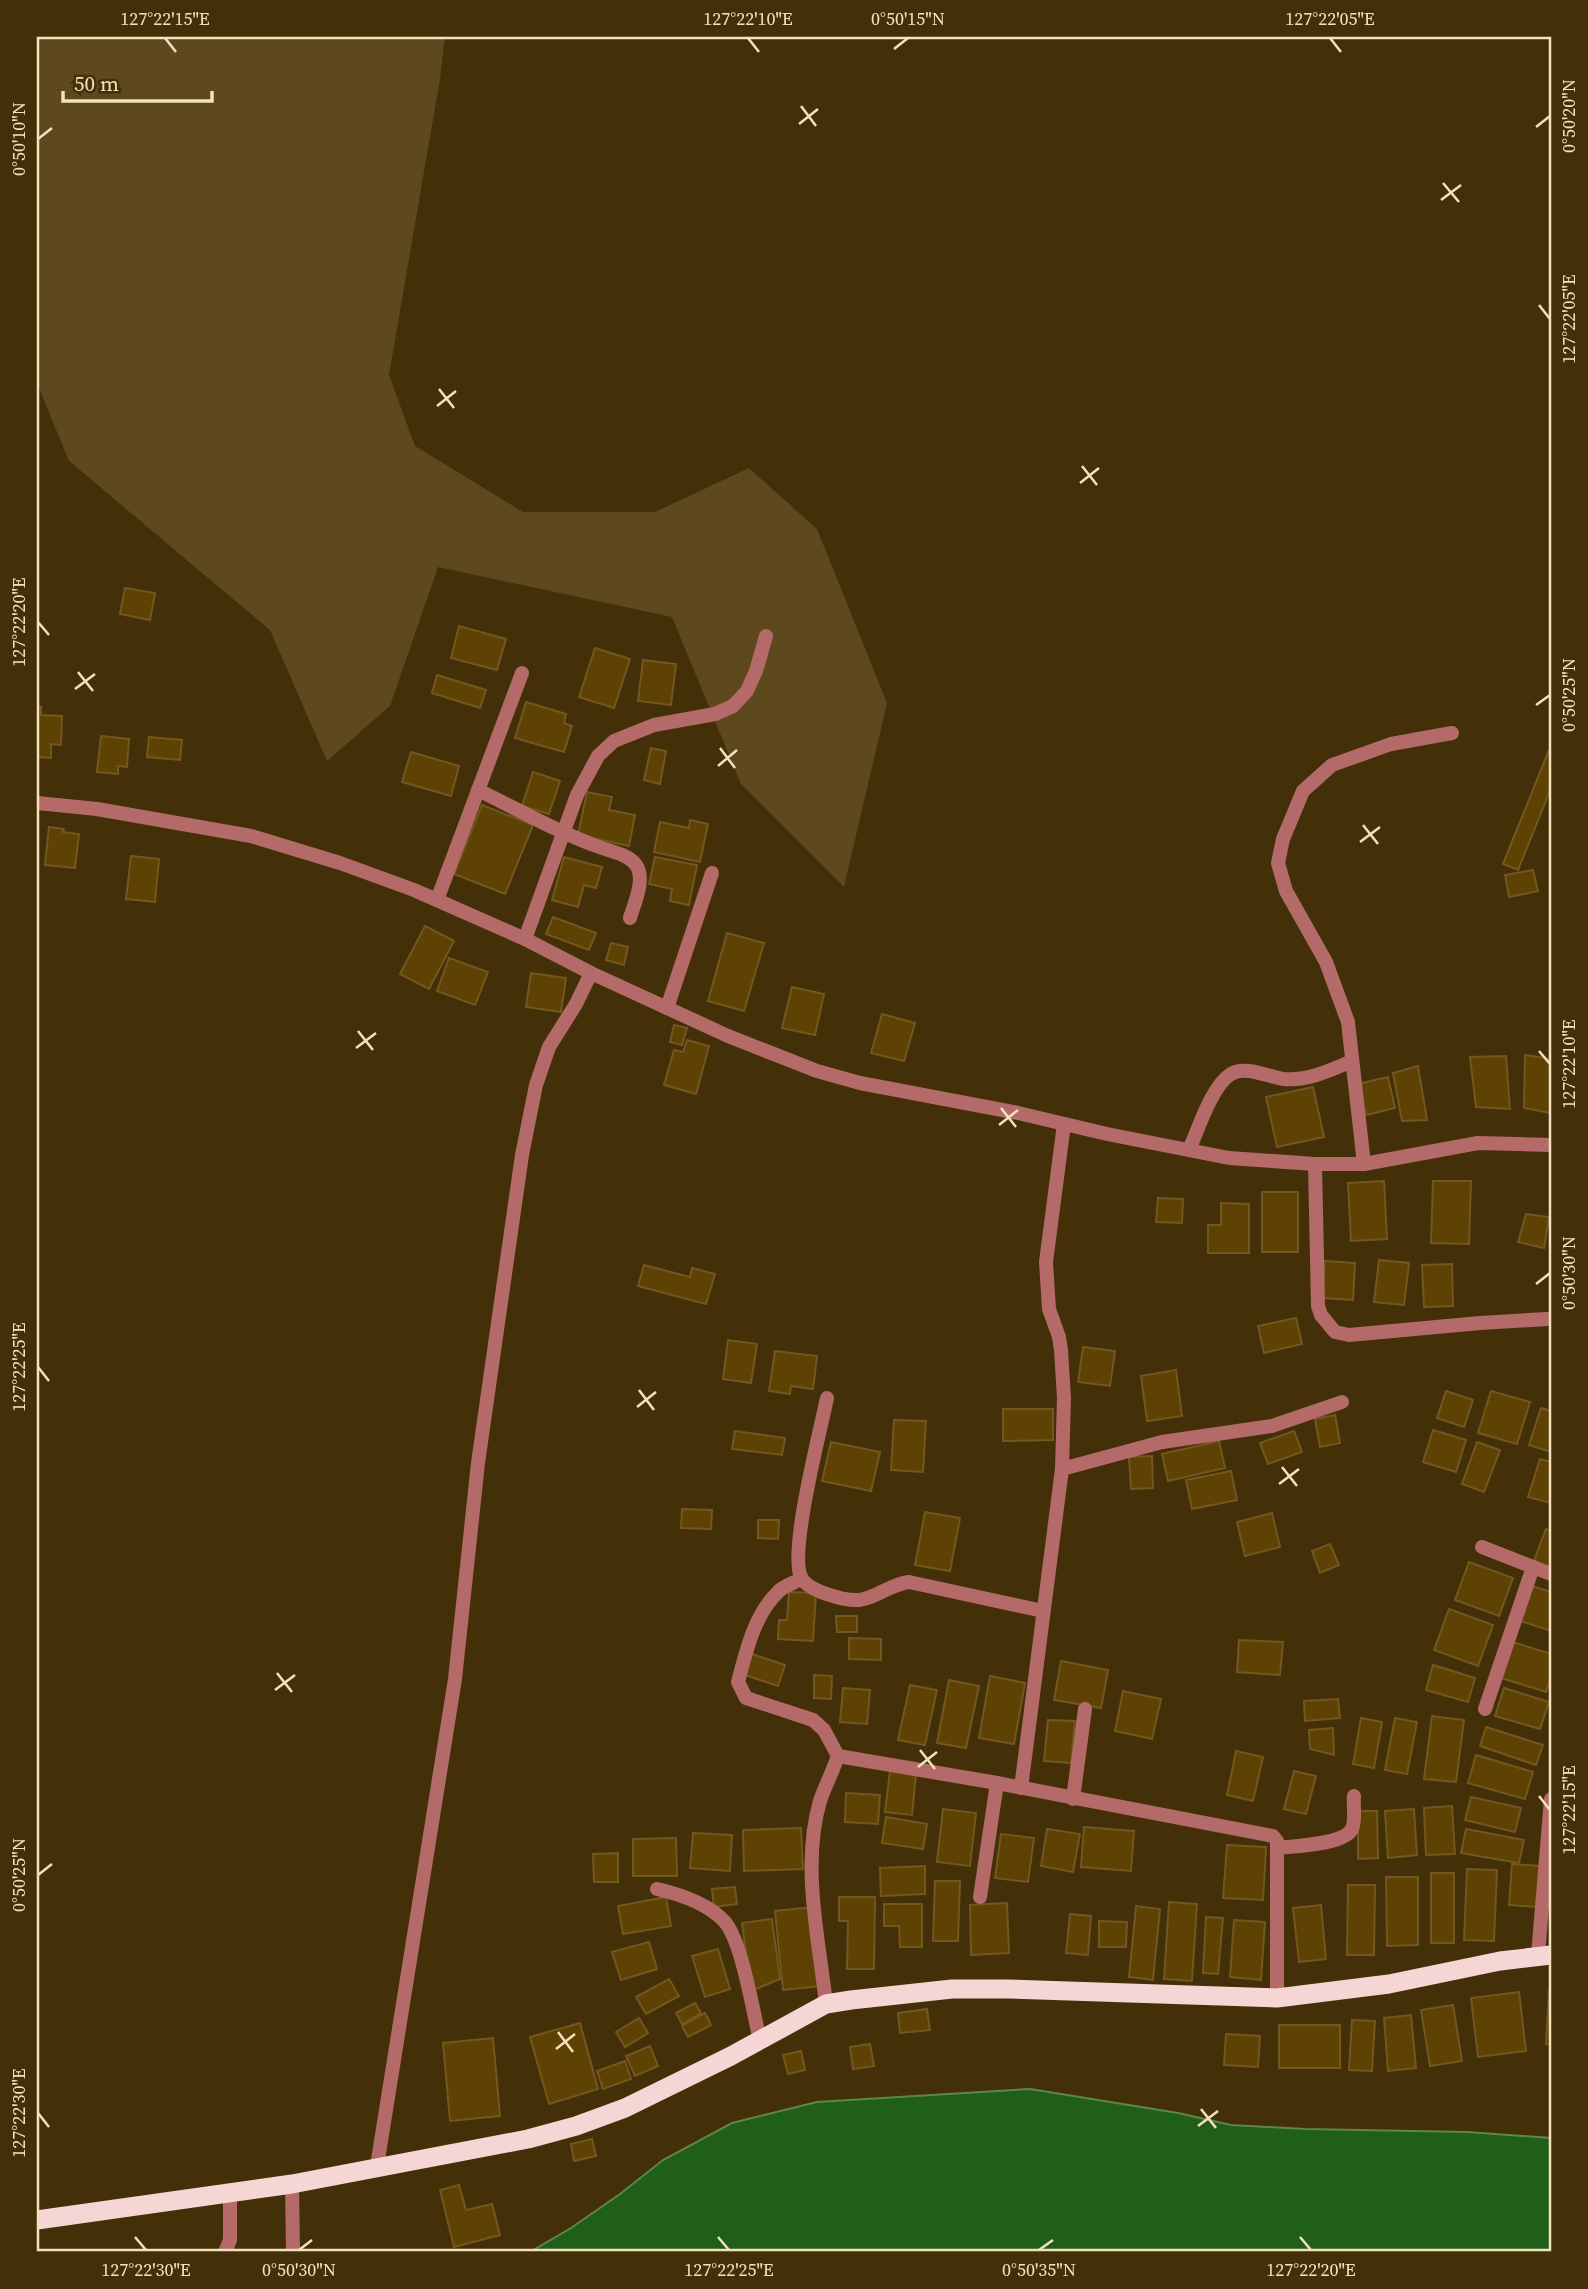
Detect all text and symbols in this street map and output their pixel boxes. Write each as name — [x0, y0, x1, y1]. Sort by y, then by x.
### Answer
text: 127°22'15"E — [120, 6, 210, 31]
text: 127°22'10"E — [703, 6, 793, 31]
text: 0°50'15"N — [871, 6, 945, 31]
text: 127°22'05"E — [1285, 6, 1375, 31]
scale bar — [63, 60, 212, 104]
text: 50 m — [74, 69, 119, 98]
text: 0°50'20"N — [1556, 79, 1581, 153]
text: 0°50'10"N — [6, 102, 31, 176]
text: 127°22'05"E — [1556, 274, 1581, 364]
text: 127°22'20"E — [6, 577, 31, 667]
text: 0°50'25"N — [1556, 658, 1581, 732]
text: 127°22'10"E — [1556, 1019, 1581, 1109]
text: 0°50'30"N — [1556, 1236, 1581, 1310]
text: 127°22'25"E — [6, 1322, 31, 1412]
text: 127°22'15"E — [1556, 1765, 1581, 1855]
text: 0°50'25"N — [6, 1838, 31, 1912]
text: 127°22'30"E — [6, 2068, 31, 2158]
text: 127°22'30"E — [101, 2257, 191, 2282]
text: 0°50'30"N — [262, 2257, 336, 2282]
text: 127°22'25"E — [684, 2257, 774, 2282]
text: 0°50'35"N — [1002, 2257, 1076, 2282]
text: 127°22'20"E — [1266, 2257, 1356, 2282]

